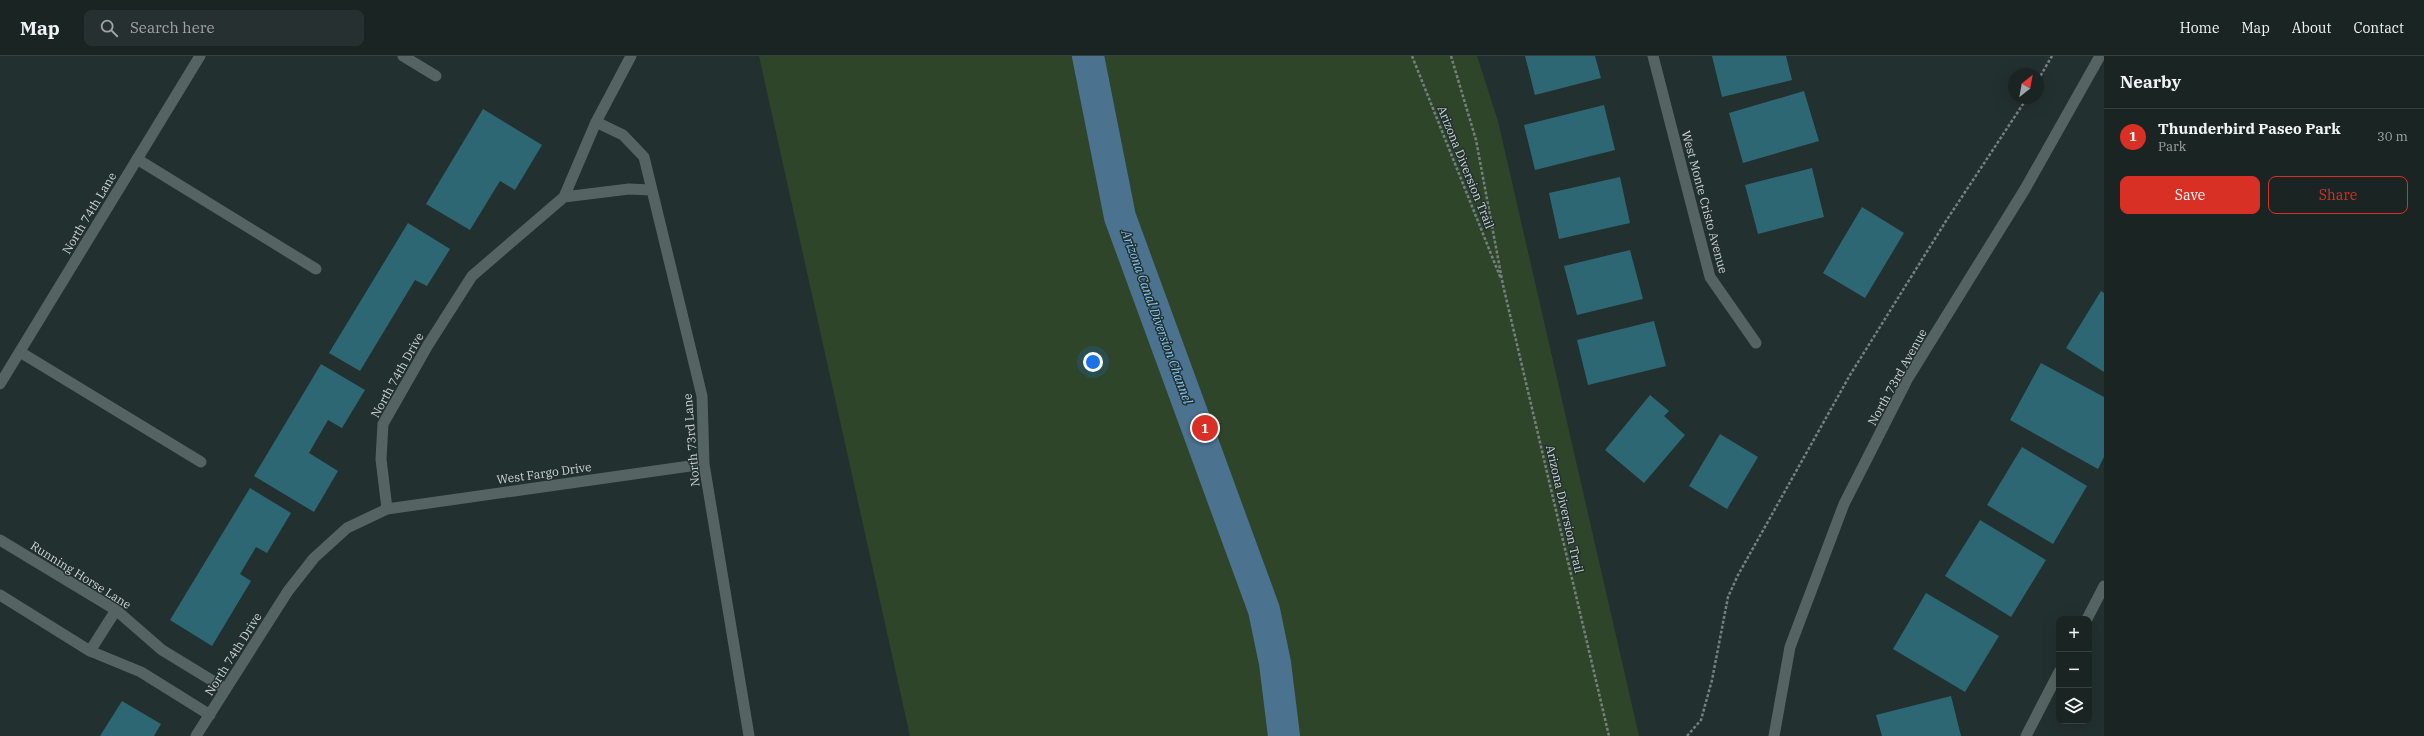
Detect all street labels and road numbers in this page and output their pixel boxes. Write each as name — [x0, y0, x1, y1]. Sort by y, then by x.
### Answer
street label: Arizona Diversion Trail — [1434, 103, 1498, 231]
street label: West Monte Cristo Avenue — [1679, 129, 1731, 275]
street label: North 74th Lane — [59, 169, 119, 257]
street label: North 73rd Avenue — [1864, 326, 1930, 428]
street label: North 74th Drive — [367, 330, 427, 420]
street label: North 73rd Lane — [679, 393, 703, 487]
street label: Arizona Diversion Trail — [1543, 443, 1587, 575]
street label: West Fargo Drive — [496, 459, 592, 487]
street label: Running Horse Lane — [28, 538, 134, 612]
street label: North 74th Drive — [201, 610, 265, 698]

